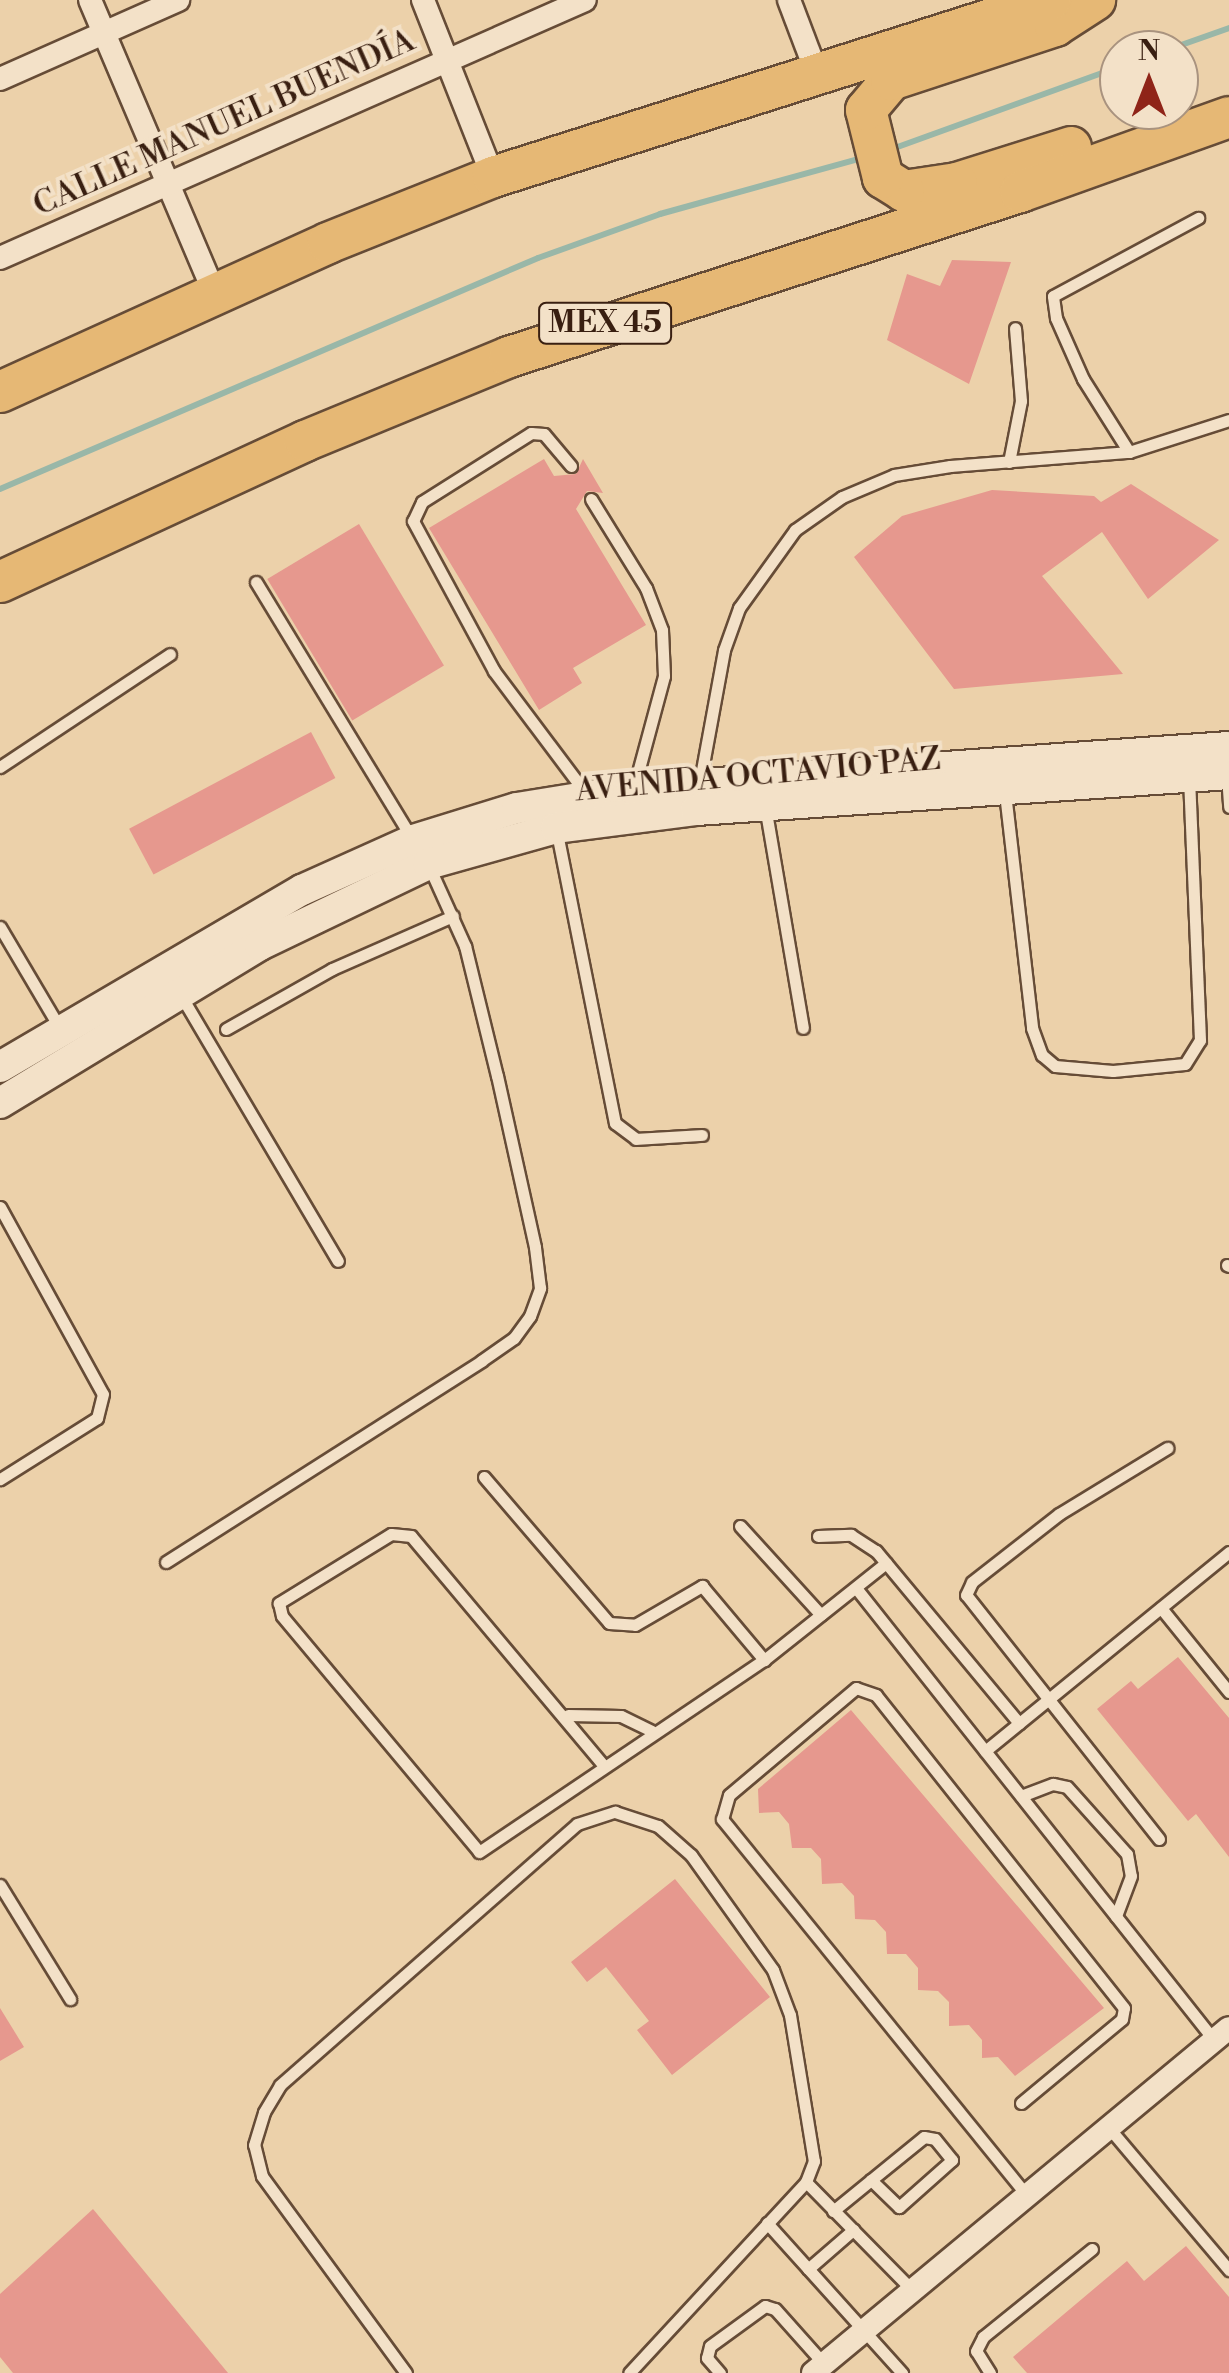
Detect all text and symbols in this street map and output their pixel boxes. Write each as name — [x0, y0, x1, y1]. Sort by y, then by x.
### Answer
street label: CALLE MANUEL BUENDÍA — [27, 21, 421, 225]
north arrow — [1099, 30, 1199, 130]
text: N — [1138, 34, 1160, 69]
road number: MEX 45 — [538, 298, 672, 348]
street label: AVENIDA OCTAVIO PAZ — [574, 740, 942, 810]

